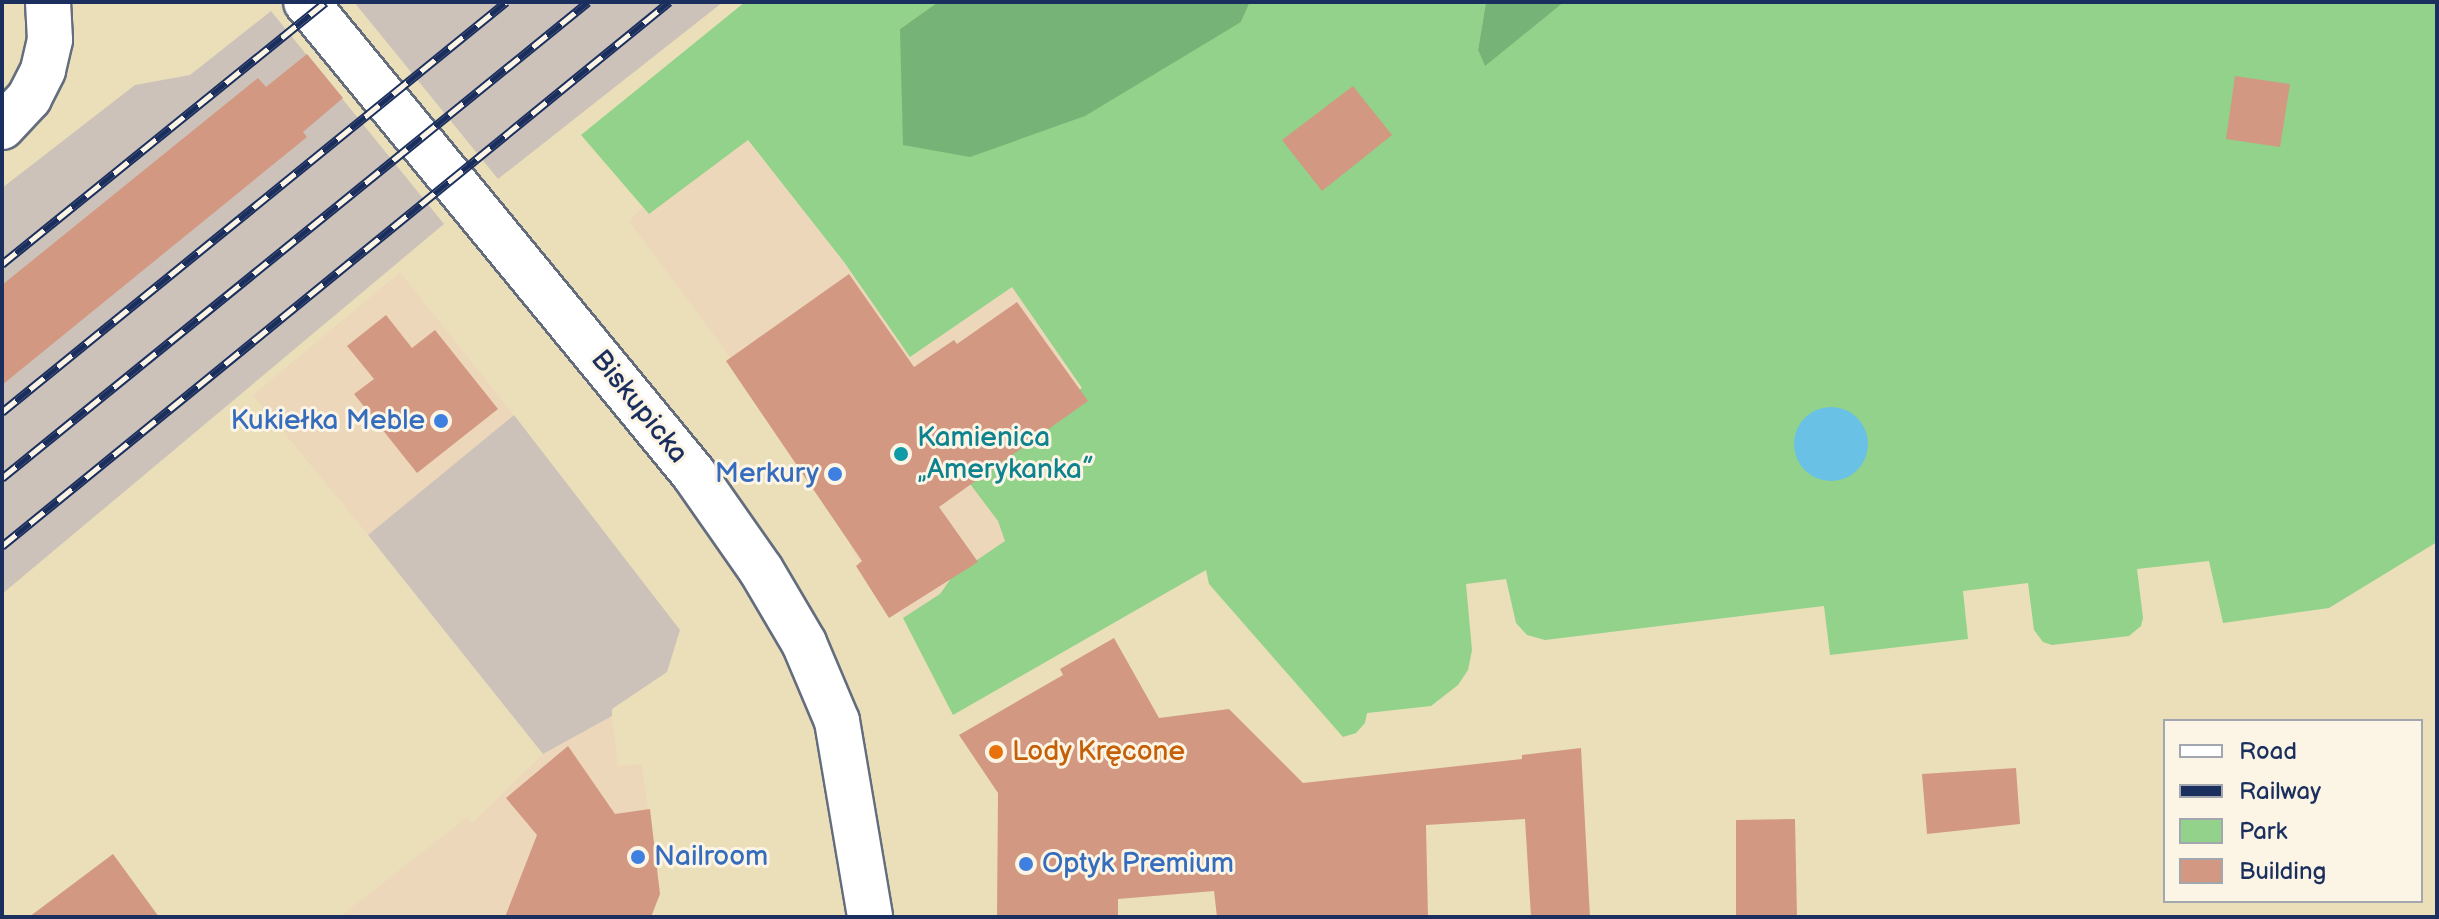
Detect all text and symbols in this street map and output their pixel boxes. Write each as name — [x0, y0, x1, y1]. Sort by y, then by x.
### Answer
street label: Biskupicka — [583, 344, 695, 470]
place label: Kukiełka Meble — [231, 404, 425, 438]
marker: Kukiełka Meble — [432, 412, 450, 430]
place label: Kamienica „Amerykanka” — [917, 421, 1094, 487]
marker: Kamienica „Amerykanka” — [892, 445, 910, 463]
place label: Merkury — [715, 457, 819, 491]
marker: Merkury — [826, 465, 844, 483]
legend — [2163, 719, 2423, 903]
place label: Lody Kręcone — [1012, 735, 1187, 769]
text: Road — [2239, 737, 2297, 766]
marker: Lody Kręcone — [987, 743, 1005, 761]
text: Railway — [2239, 777, 2321, 806]
text: Park — [2239, 817, 2287, 846]
place label: Nailroom — [654, 840, 768, 874]
place label: Optyk Premium — [1042, 847, 1234, 881]
marker: Nailroom — [629, 848, 647, 866]
marker: Optyk Premium — [1017, 855, 1035, 873]
text: Building — [2239, 857, 2326, 886]

